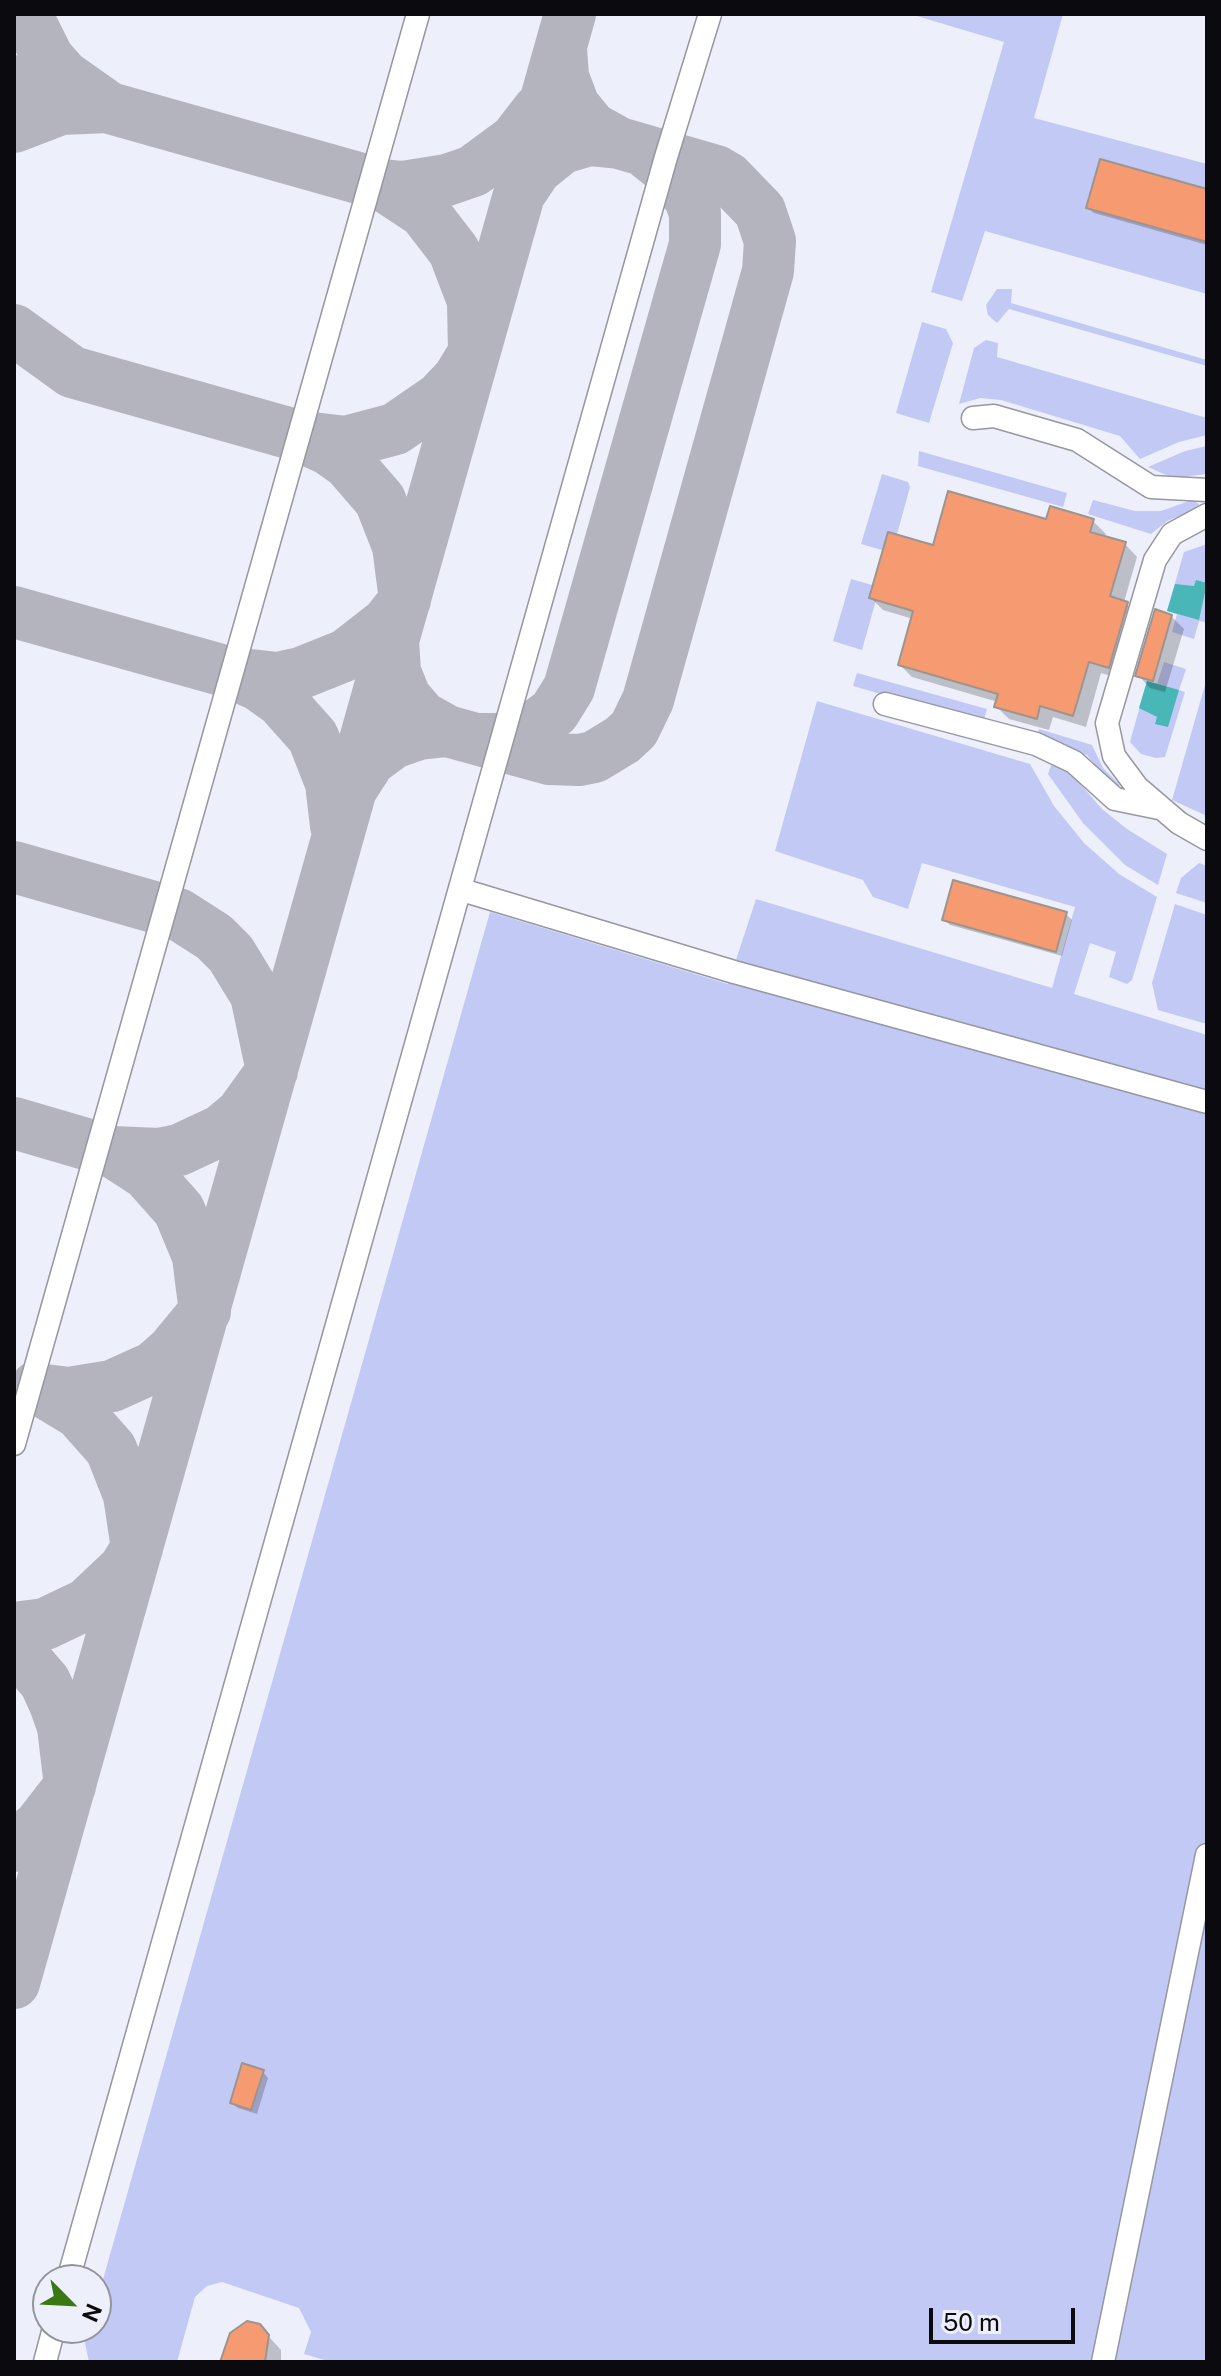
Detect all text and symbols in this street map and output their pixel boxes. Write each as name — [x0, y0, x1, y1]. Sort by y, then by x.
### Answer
north arrow — [32, 2264, 112, 2344]
scale bar — [933, 2292, 1079, 2342]
text: N — [77, 2300, 107, 2326]
text: 50 m — [943, 2308, 1000, 2336]

